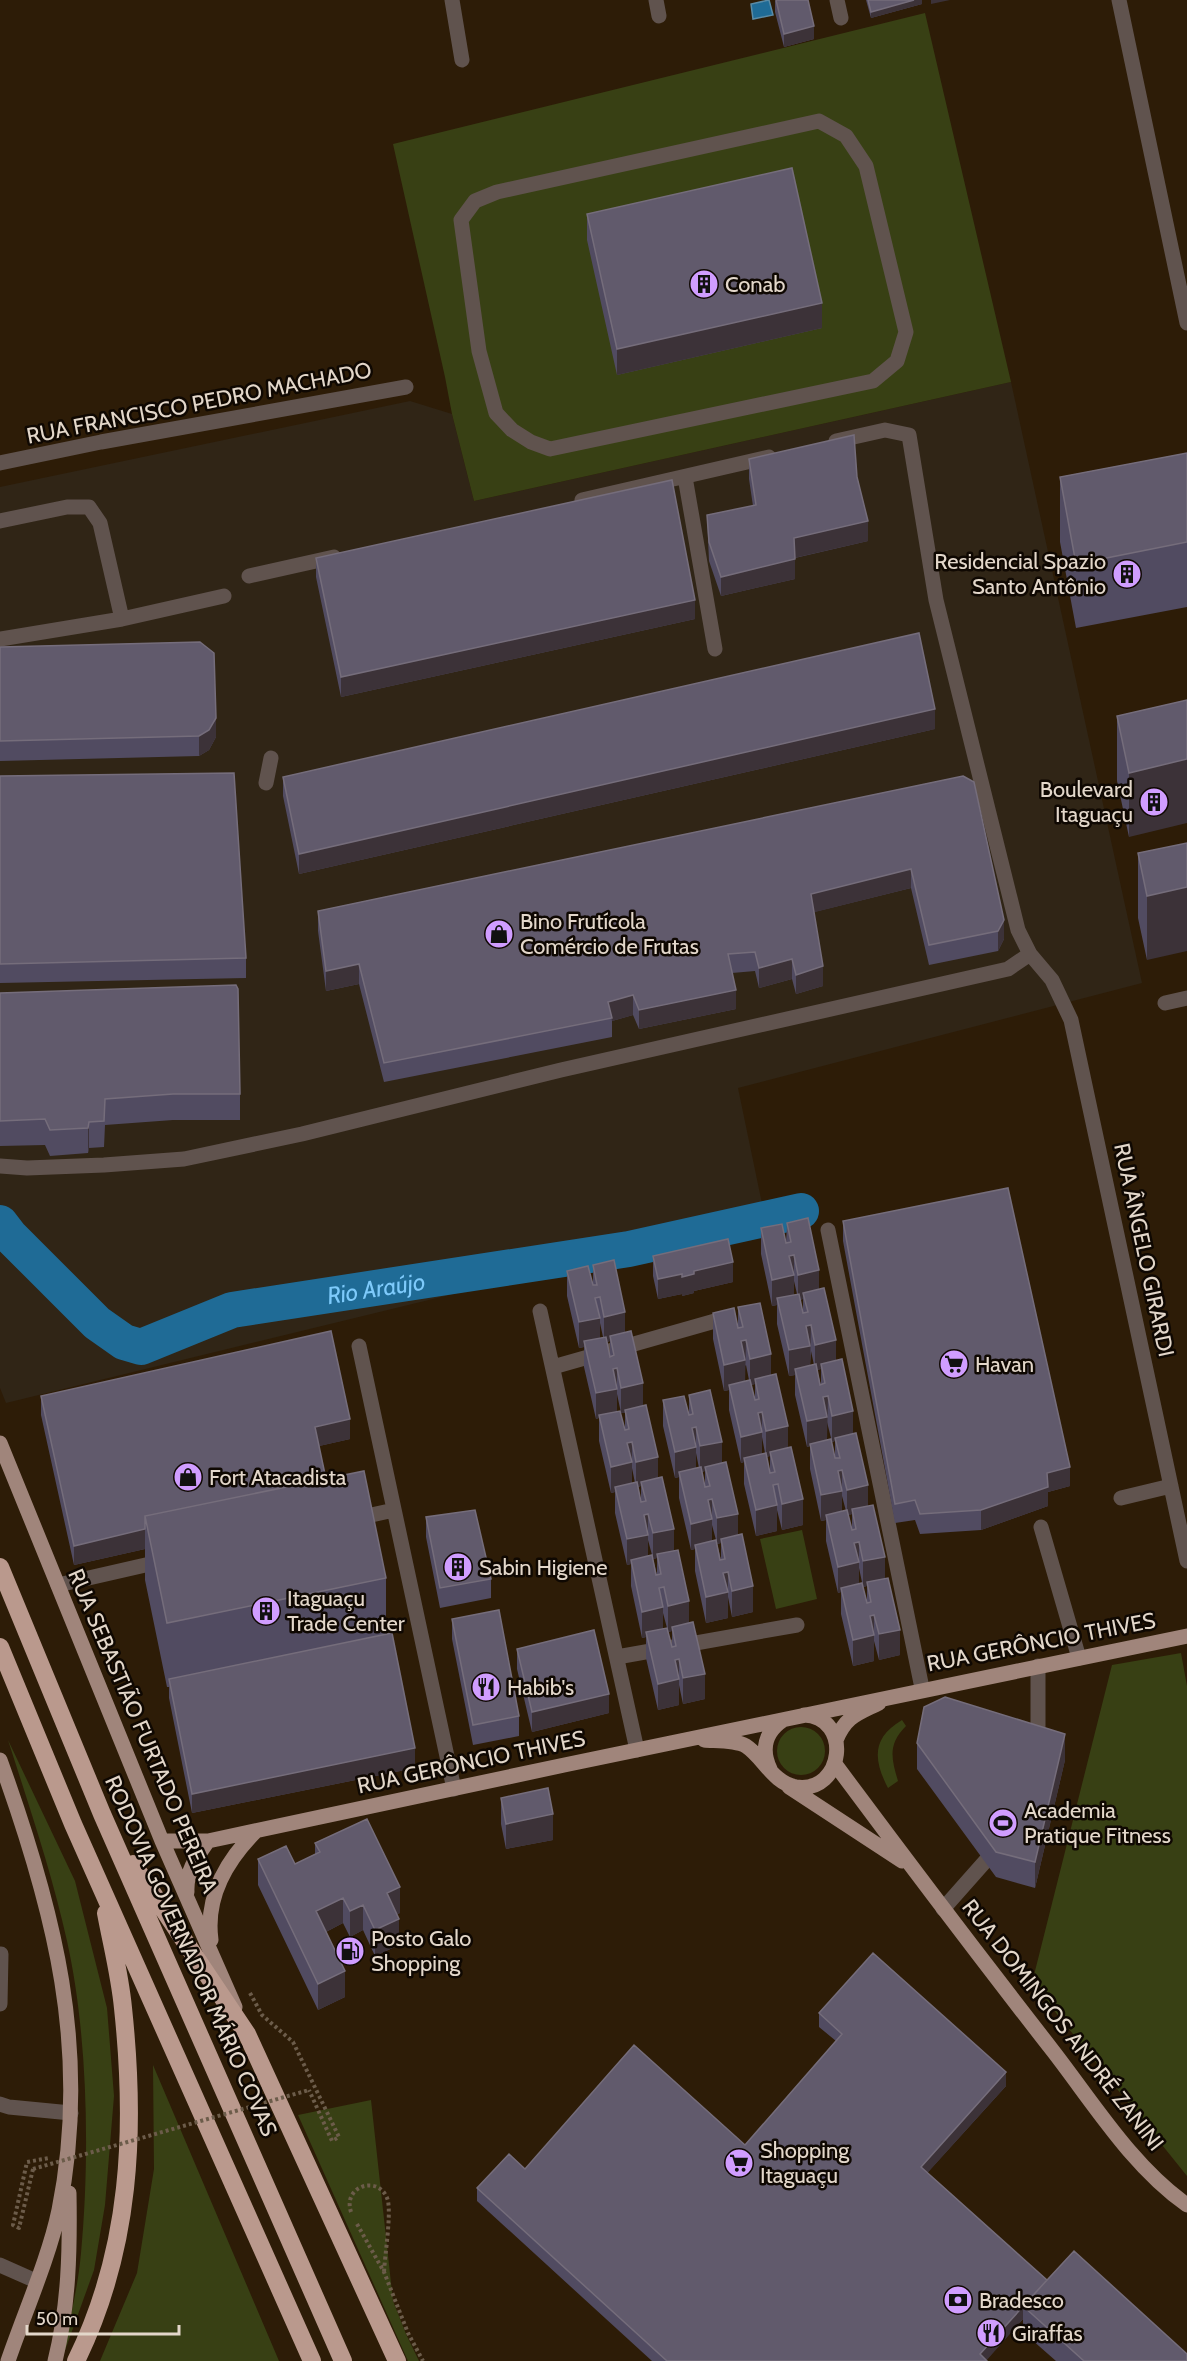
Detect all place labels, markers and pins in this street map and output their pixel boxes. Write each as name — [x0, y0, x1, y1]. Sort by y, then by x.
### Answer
building icon: Conab — [688, 268, 720, 300]
place label: Conab — [725, 271, 785, 298]
place label: Residencial Spazio Santo Antônio — [934, 548, 1106, 600]
building icon: Residencial Spazio Santo Antônio — [1111, 558, 1143, 590]
place label: Boulevard Itaguaçu — [1040, 776, 1133, 828]
building icon: Boulevard Itaguaçu — [1138, 786, 1170, 818]
place label: Bino Frutícola Comércio de Frutas — [520, 908, 699, 960]
shop icon: Bino Frutícola Comércio de Frutas — [483, 918, 515, 950]
supermarket icon: Havan — [938, 1348, 970, 1380]
place label: Havan — [975, 1351, 1034, 1378]
shop icon: Fort Atacadista — [172, 1461, 204, 1493]
place label: Fort Atacadista — [209, 1464, 347, 1491]
building icon: Sabin Higiene — [442, 1551, 474, 1583]
place label: Sabin Higiene — [479, 1554, 607, 1581]
place label: Itaguaçu Trade Center — [287, 1585, 405, 1637]
building icon: Itaguaçu Trade Center — [250, 1595, 282, 1627]
restaurant icon: Habib's — [470, 1671, 502, 1703]
place label: Habib's — [507, 1674, 574, 1701]
place label: Academia Pratique Fitness — [1024, 1797, 1171, 1849]
sports icon: Academia Pratique Fitness — [987, 1807, 1019, 1839]
place label: Posto Galo Shopping — [371, 1925, 471, 1977]
fuel station icon: Posto Galo Shopping — [334, 1935, 366, 1967]
place label: Shopping Itaguaçu — [760, 2137, 850, 2189]
supermarket icon: Shopping Itaguaçu — [723, 2147, 755, 2179]
bank icon: Bradesco — [942, 2284, 974, 2316]
place label: Bradesco — [979, 2287, 1064, 2314]
restaurant icon: Giraffas — [975, 2317, 1007, 2349]
place label: Giraffas — [1012, 2320, 1083, 2347]

